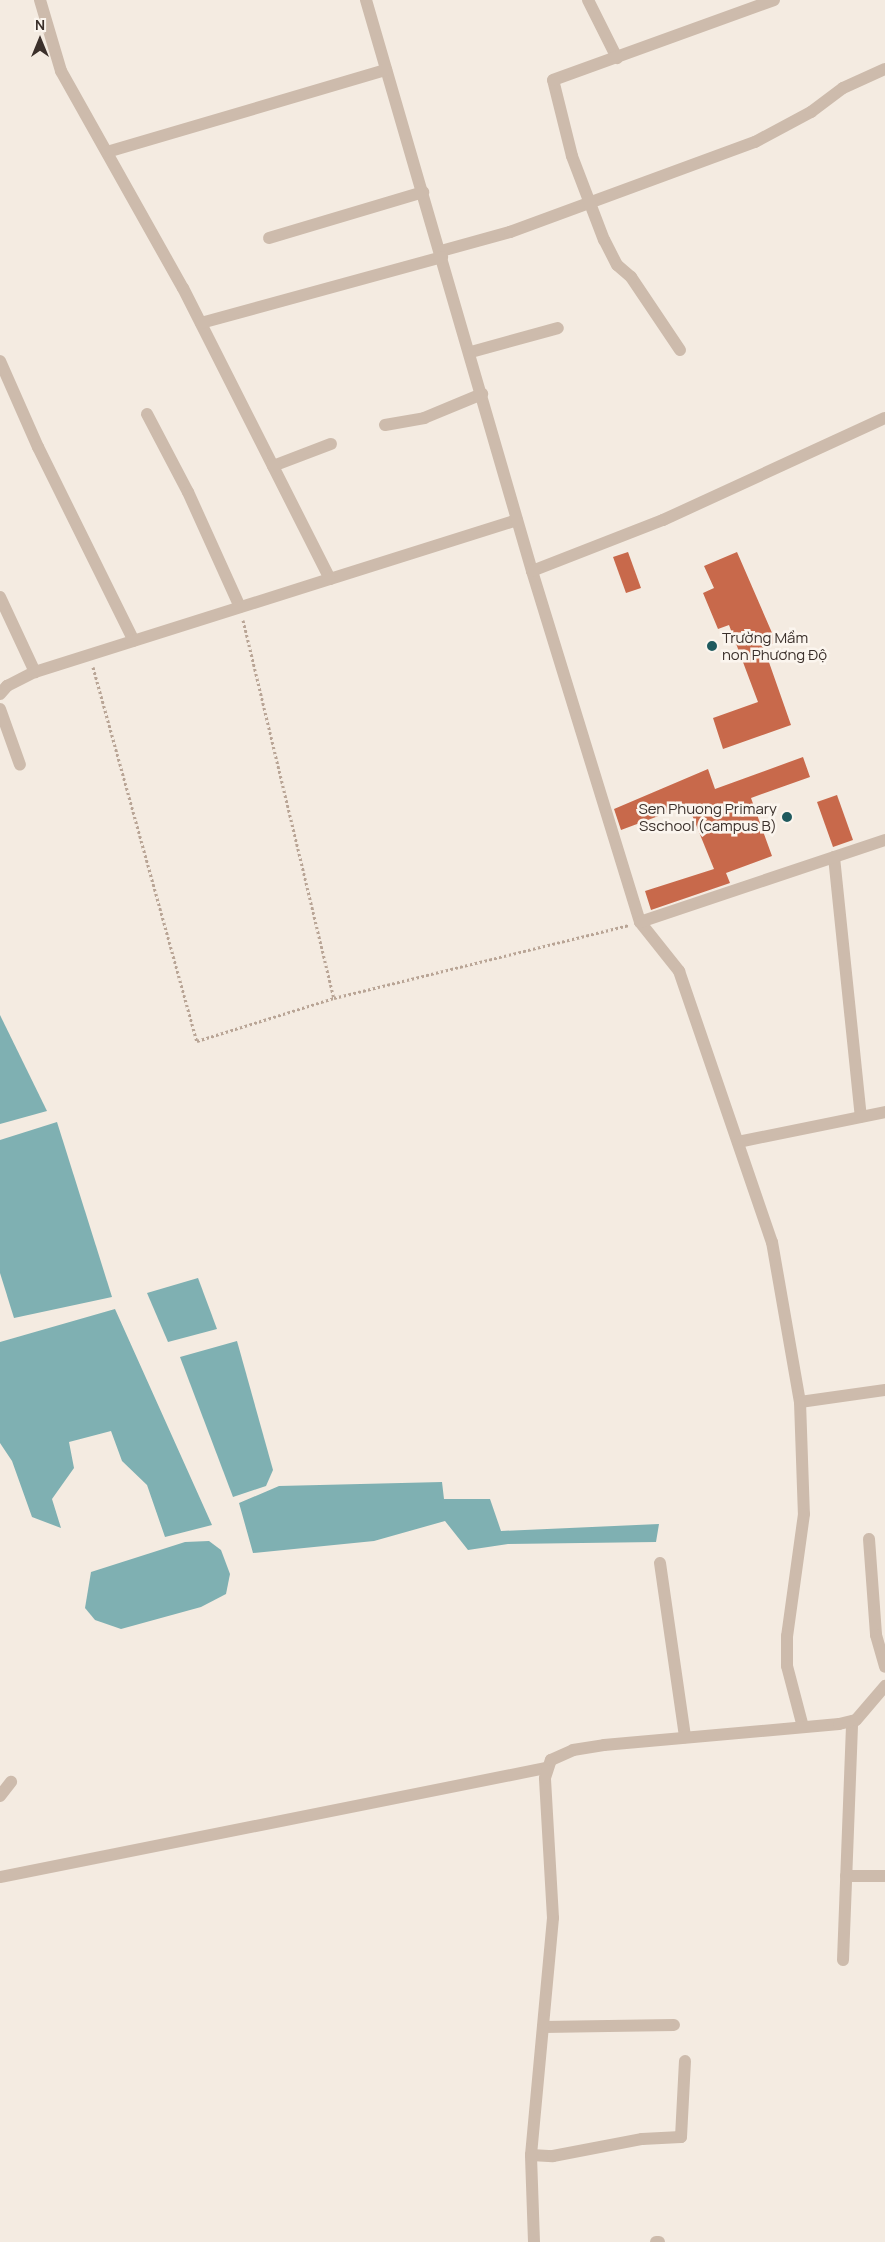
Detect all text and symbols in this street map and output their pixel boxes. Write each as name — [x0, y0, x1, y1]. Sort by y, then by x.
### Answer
north arrow — [15, 15, 65, 65]
text: N — [35, 15, 45, 34]
place label: Trường Mầm non Phương Độ — [722, 628, 827, 663]
marker: Trường Mầm non Phương Độ — [706, 640, 718, 652]
place label: Sen Phuong Primary Sschool (campus B) — [639, 799, 777, 834]
marker: Sen Phuong Primary Sschool (campus B) — [781, 811, 793, 823]

